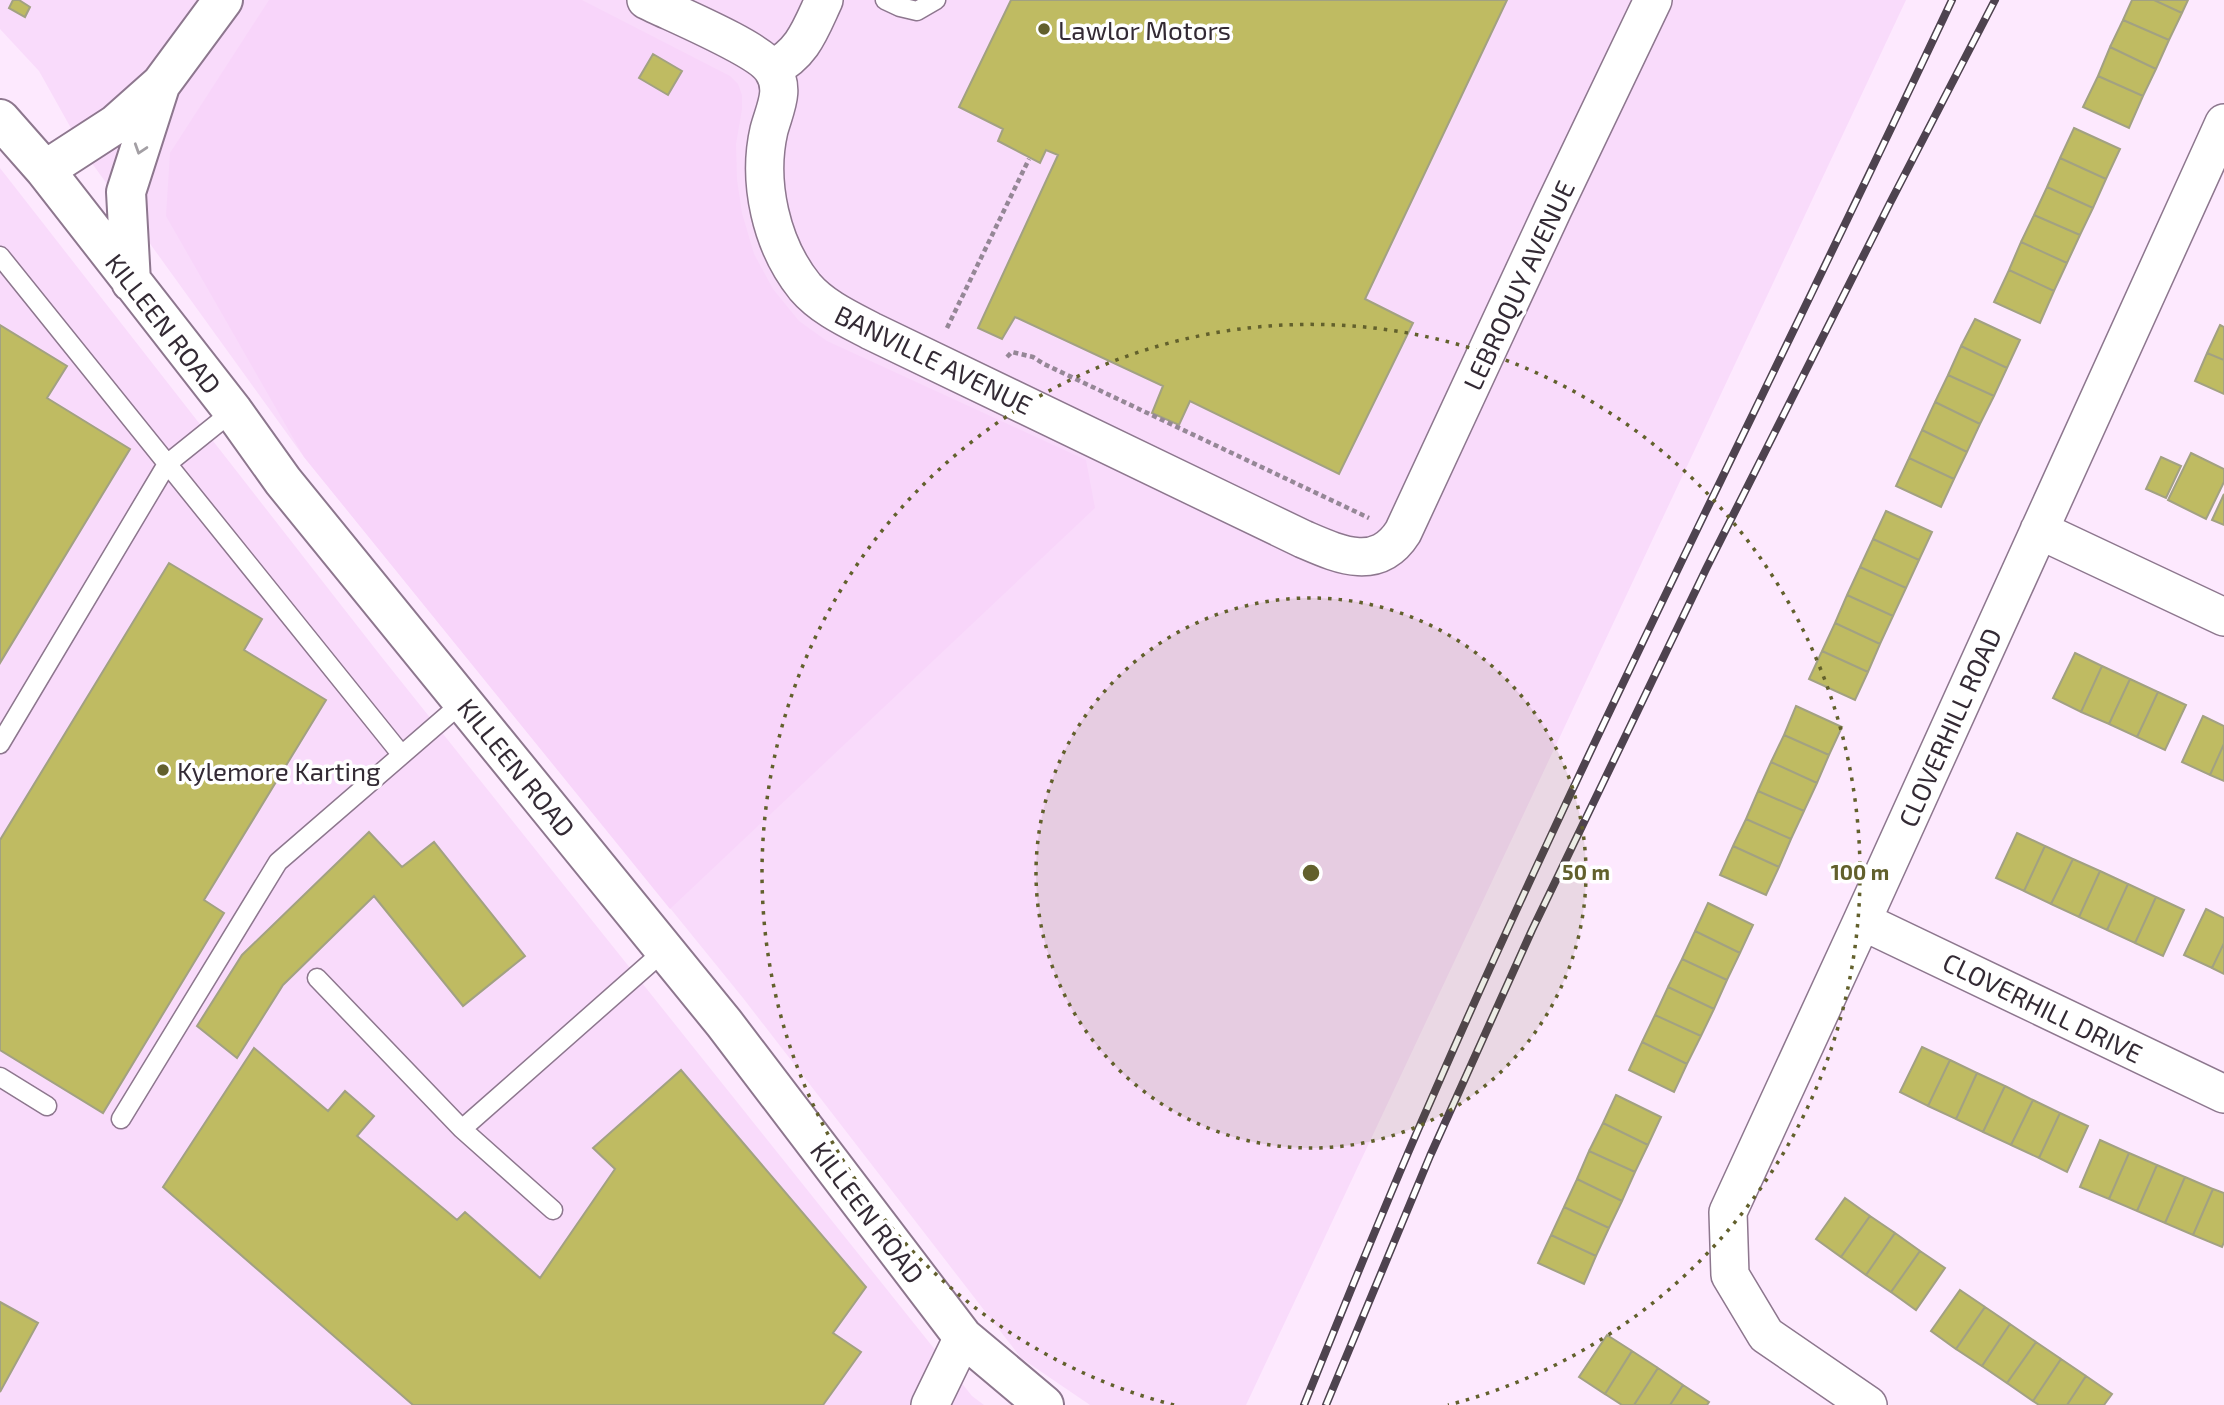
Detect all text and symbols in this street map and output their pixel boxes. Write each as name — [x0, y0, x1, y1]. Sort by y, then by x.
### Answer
place label: Lawlor Motors — [1058, 14, 1231, 45]
marker: Lawlor Motors — [1036, 21, 1052, 37]
one-way arrow — [133, 143, 148, 155]
street label: LEBROQUY AVENUE — [1456, 175, 1580, 395]
street label: KILLEEN ROAD — [100, 247, 228, 399]
street label: BANVILLE AVENUE — [830, 298, 1038, 420]
street label: CLOVERHILL ROAD — [1891, 623, 2007, 831]
street label: KILLEEN ROAD — [452, 692, 582, 842]
place label: Kylemore Karting — [177, 755, 381, 786]
marker: Kylemore Karting — [155, 762, 171, 778]
text: 50 m — [1562, 859, 1610, 884]
text: 100 m — [1831, 859, 1889, 884]
centre of rings — [1299, 861, 1323, 885]
street label: CLOVERHILL DRIVE — [1938, 945, 2148, 1069]
street label: KILLEEN ROAD — [805, 1135, 931, 1289]

